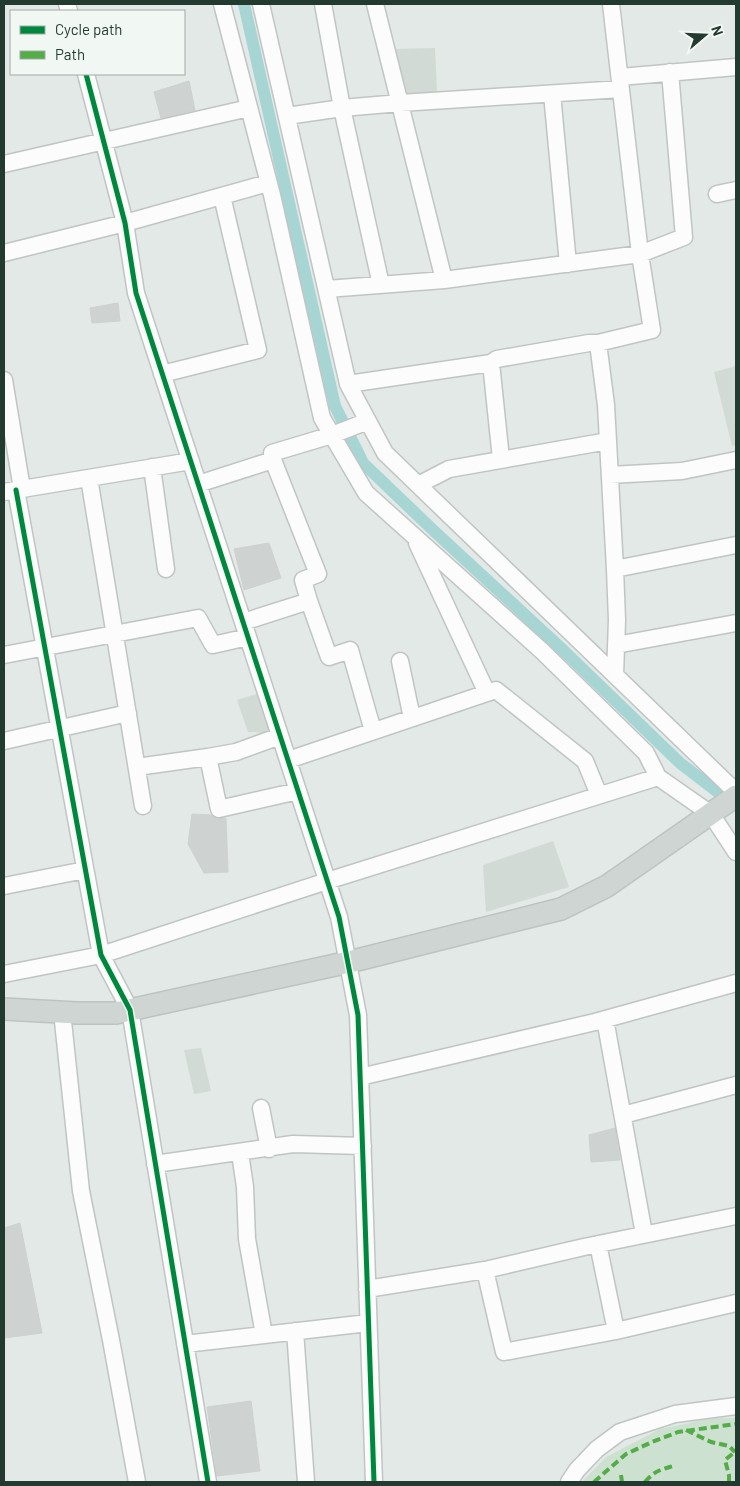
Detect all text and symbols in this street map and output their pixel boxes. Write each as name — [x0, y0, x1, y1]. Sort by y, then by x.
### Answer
legend — [10, 10, 185, 75]
north arrow — [680, 10, 730, 60]
text: Cycle path — [55, 20, 122, 38]
text: N — [708, 23, 727, 38]
text: Path — [55, 45, 85, 63]

